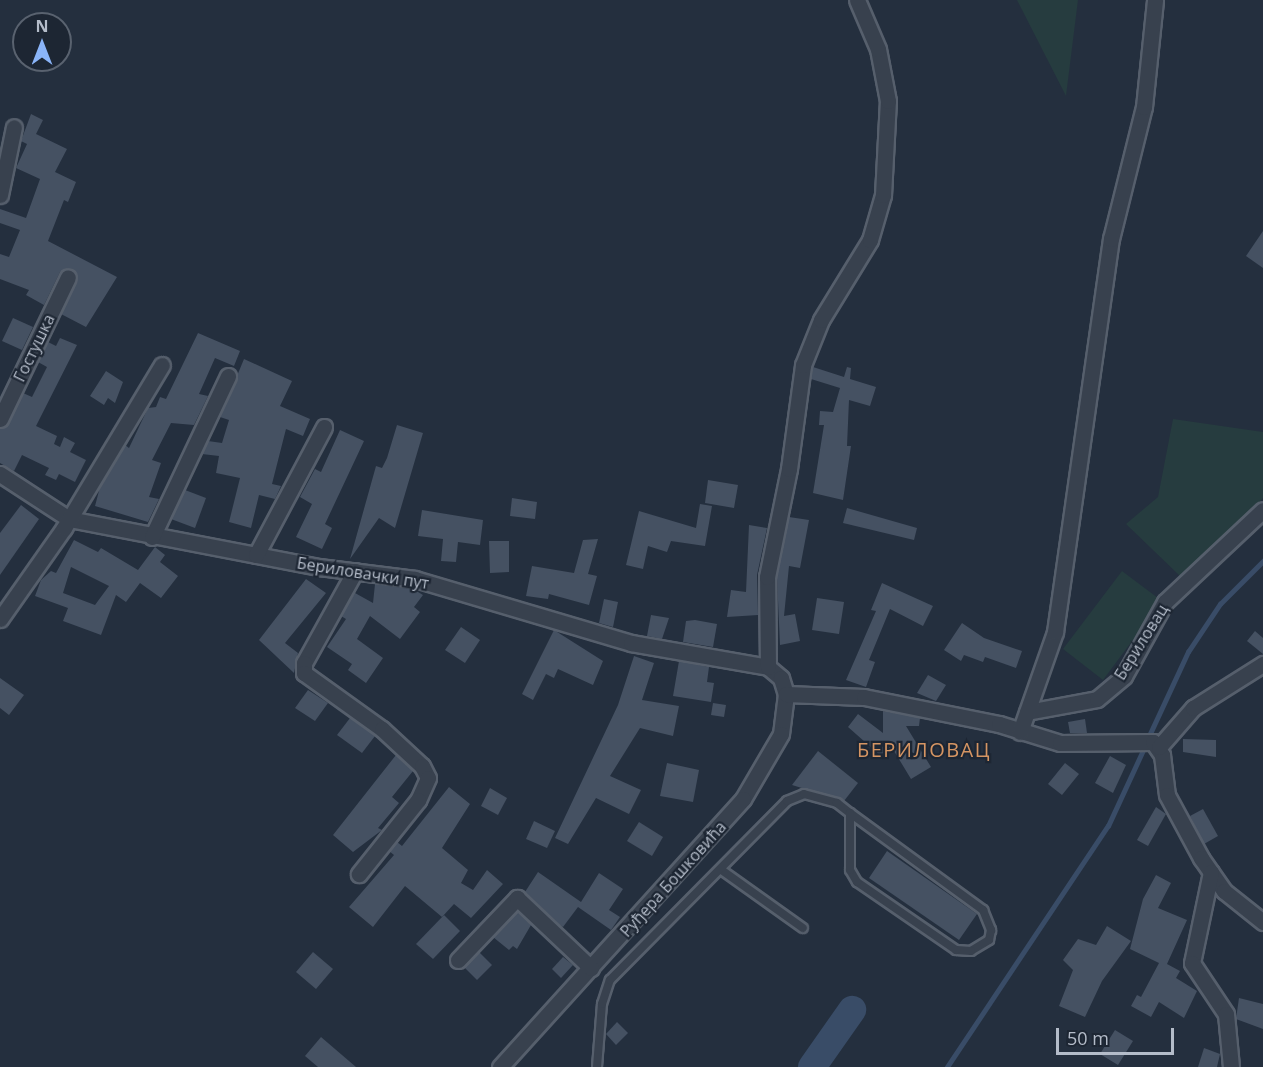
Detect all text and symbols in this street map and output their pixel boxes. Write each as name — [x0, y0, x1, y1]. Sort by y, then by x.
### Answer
north arrow — [12, 12, 72, 72]
text: N — [35, 15, 49, 37]
street label: Гостушка — [9, 311, 59, 385]
street label: Бериловачки пут — [296, 553, 430, 593]
street label: Бериловац — [1110, 601, 1172, 683]
district label: БЕРИЛОВАЦ — [857, 737, 991, 761]
street label: Руђера Бошковића — [616, 817, 730, 941]
scale bar — [1059, 1016, 1178, 1054]
text: 50 m — [1067, 1026, 1109, 1050]

